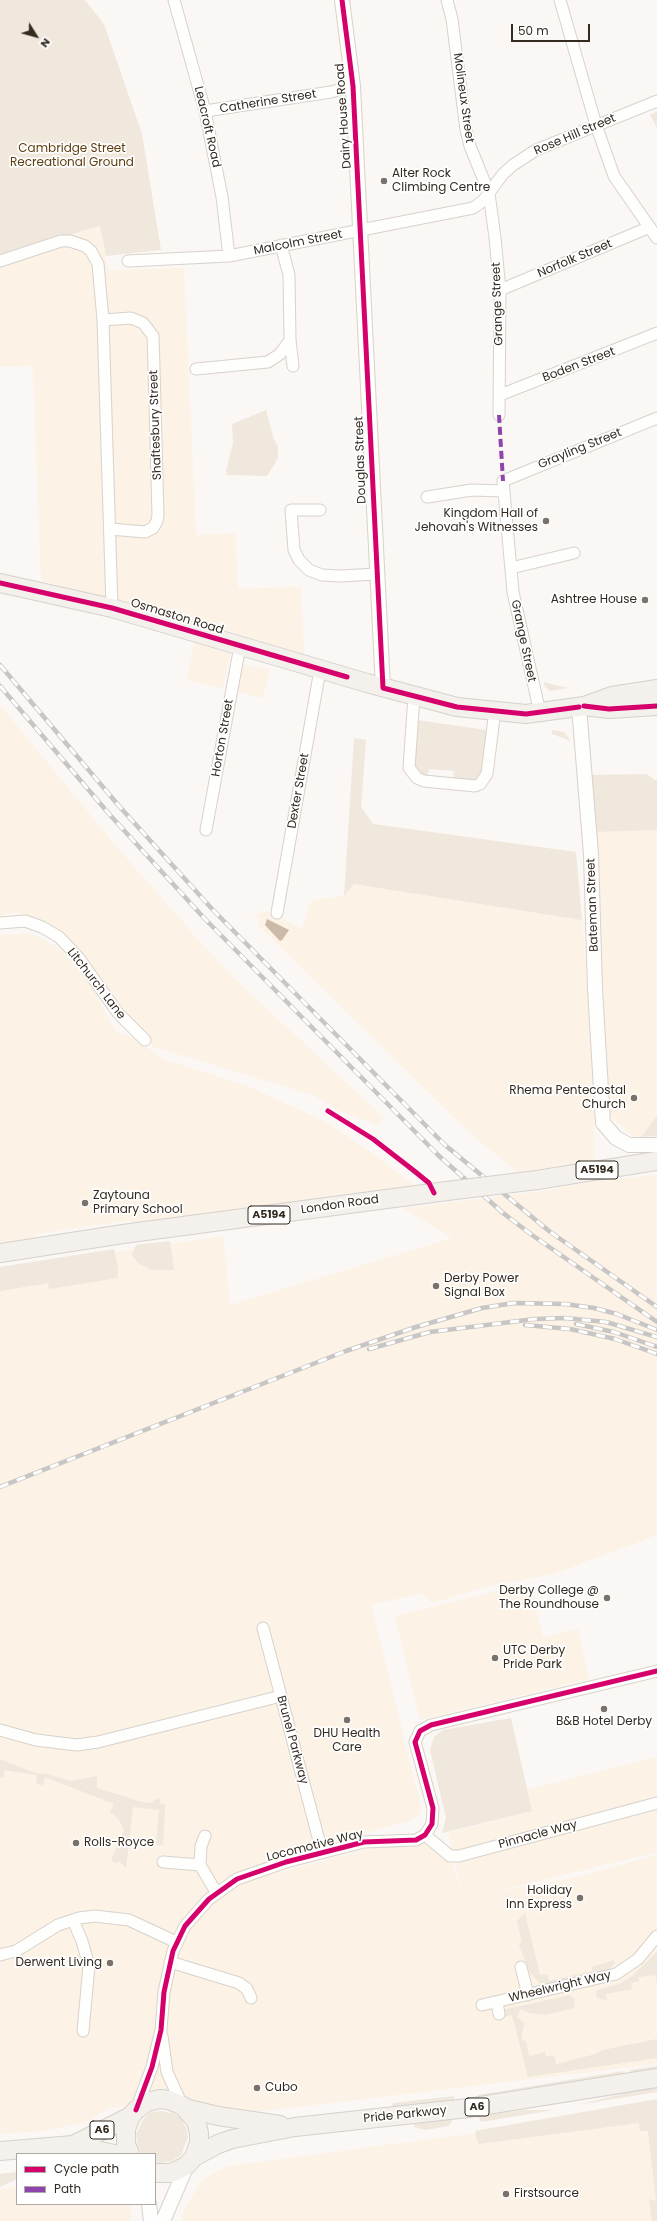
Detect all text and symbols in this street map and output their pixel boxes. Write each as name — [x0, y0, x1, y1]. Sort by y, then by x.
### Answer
north arrow — [16, 16, 56, 56]
scale bar — [513, 16, 592, 42]
text: 50 m — [518, 22, 549, 39]
text: N — [37, 35, 54, 51]
street label: Molineux Street — [450, 52, 476, 144]
street label: Dairy House Road — [333, 63, 355, 169]
street label: Leacroft Road — [191, 85, 223, 169]
street label: Catherine Street — [219, 87, 317, 117]
street label: Rose Hill Street — [532, 111, 618, 159]
park label: Cambridge Street Recreational Ground — [10, 142, 134, 170]
place label: Alter Rock Climbing Centre — [392, 167, 490, 195]
marker: Alter Rock Climbing Centre — [379, 176, 389, 186]
street label: Malcolm Street — [252, 227, 344, 259]
street label: Norfolk Street — [536, 237, 614, 281]
street label: Grange Street — [489, 262, 507, 346]
street label: Boden Street — [541, 345, 617, 385]
street label: Shaftesbury Street — [147, 370, 165, 480]
street label: Douglas Street — [352, 416, 370, 504]
street label: Grayling Street — [536, 426, 624, 472]
place label: Kingdom Hall of Jehovah's Witnesses — [415, 507, 538, 535]
marker: Kingdom Hall of Jehovah's Witnesses — [541, 516, 551, 526]
place label: Ashtree House — [551, 593, 637, 607]
marker: Ashtree House — [640, 595, 650, 605]
street label: Osmaston Road — [129, 596, 225, 638]
street label: Grange Street — [507, 599, 539, 683]
street label: Horton Street — [209, 698, 237, 778]
street label: Dexter Street — [285, 752, 313, 830]
street label: Bateman Street — [584, 858, 602, 952]
street label: Litchurch Lane — [64, 946, 128, 1022]
place label: Rhema Pentecostal Church — [509, 1084, 626, 1112]
marker: Rhema Pentecostal Church — [629, 1093, 639, 1103]
road number: A5194 — [576, 1161, 618, 1179]
place label: Zaytouna Primary School — [93, 1189, 183, 1217]
street label: London Road — [300, 1192, 380, 1218]
marker: Zaytouna Primary School — [80, 1198, 90, 1208]
road number: A5194 — [248, 1206, 290, 1224]
place label: Derby Power Signal Box — [444, 1272, 519, 1300]
marker: Derby Power Signal Box — [431, 1281, 441, 1291]
place label: Derby College @ The Roundhouse — [499, 1584, 599, 1612]
marker: Derby College @ The Roundhouse — [602, 1593, 612, 1603]
place label: UTC Derby Pride Park — [503, 1644, 565, 1672]
marker: UTC Derby Pride Park — [490, 1653, 500, 1663]
street label: Brunel Parkway — [273, 1694, 311, 1786]
marker: B&B Hotel Derby — [599, 1704, 609, 1714]
marker: DHU Health Care — [342, 1715, 352, 1725]
place label: B&B Hotel Derby — [556, 1715, 652, 1729]
place label: DHU Health Care — [314, 1727, 380, 1755]
street label: Pinnacle Way — [497, 1818, 579, 1852]
street label: Locomotive Way — [265, 1827, 365, 1865]
place label: Rolls-Royce — [84, 1836, 154, 1850]
marker: Rolls-Royce — [71, 1838, 81, 1848]
place label: Holiday Inn Express — [506, 1884, 572, 1912]
marker: Holiday Inn Express — [575, 1893, 585, 1903]
place label: Derwent Living — [15, 1956, 102, 1970]
marker: Derwent Living — [105, 1958, 115, 1968]
street label: Wheelwright Way — [508, 1968, 612, 2006]
place label: Cubo — [265, 2081, 298, 2095]
marker: Cubo — [252, 2083, 262, 2093]
road number: A6 — [465, 2098, 489, 2116]
street label: Pride Parkway — [363, 2103, 447, 2127]
road number: A6 — [90, 2121, 114, 2139]
legend — [16, 2153, 156, 2205]
text: Cycle path — [54, 2160, 119, 2177]
text: Path — [54, 2180, 81, 2197]
place label: Firstsource — [514, 2187, 579, 2201]
marker: Firstsource — [501, 2189, 511, 2199]

